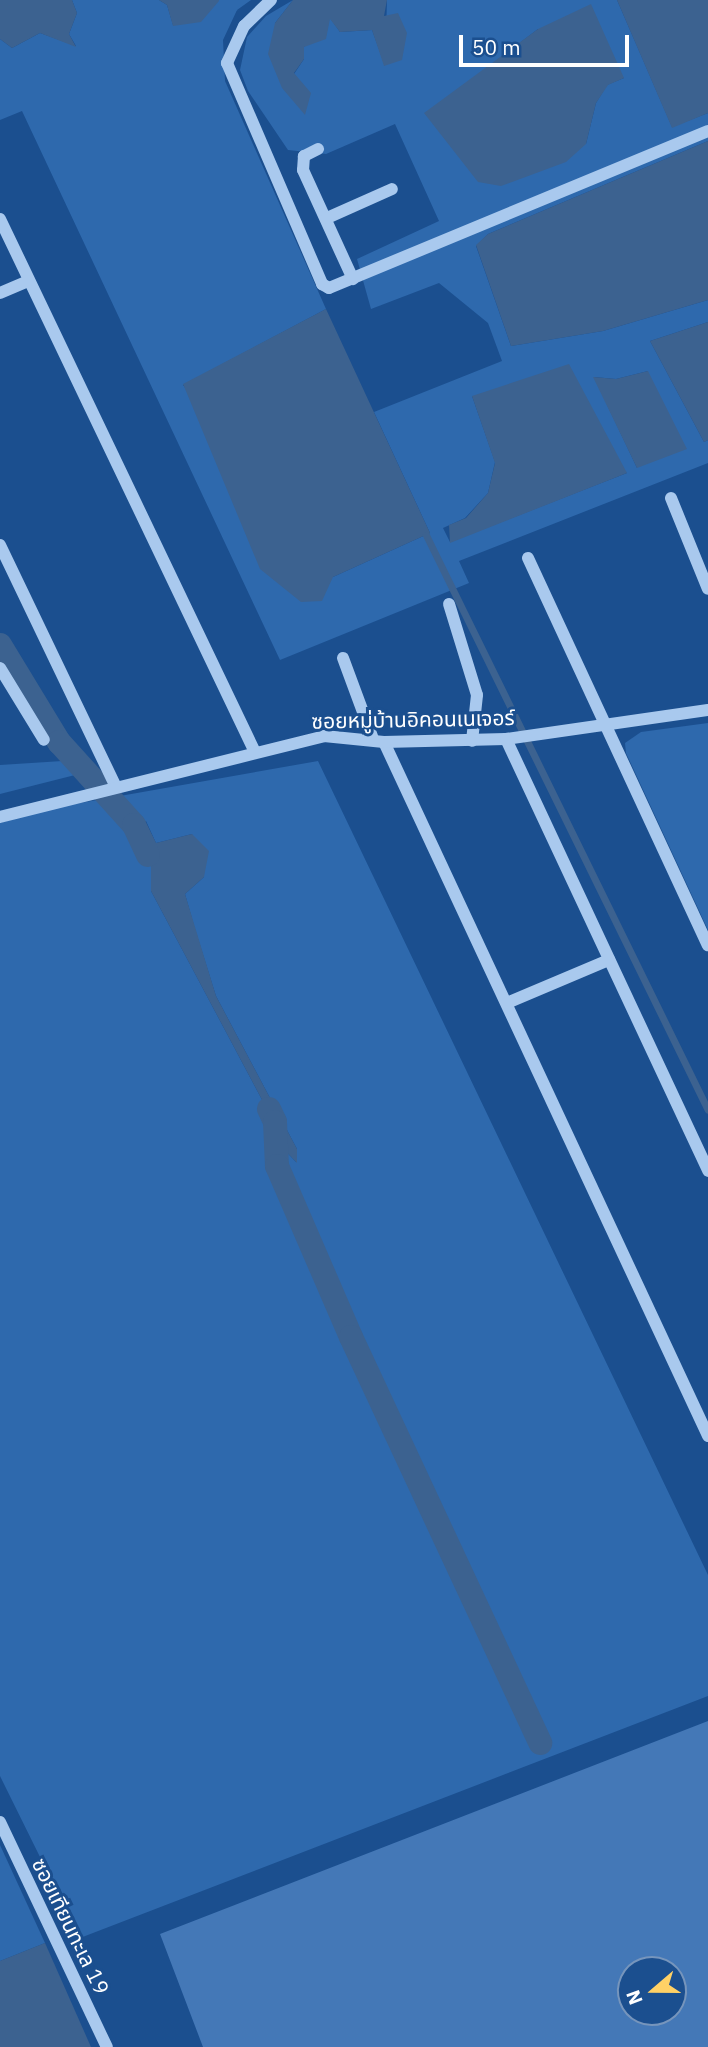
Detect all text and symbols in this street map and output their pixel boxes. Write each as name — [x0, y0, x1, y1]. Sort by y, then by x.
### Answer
scale bar — [463, 21, 633, 65]
text: 50 m — [472, 33, 521, 61]
street label: ซอยหมู่บ้านอิคอนเนเจอร์ — [311, 705, 515, 733]
street label: ซอยเทียนทะเล 19 — [27, 1854, 115, 1998]
north arrow — [617, 1956, 687, 2026]
text: N — [621, 1987, 648, 2008]

